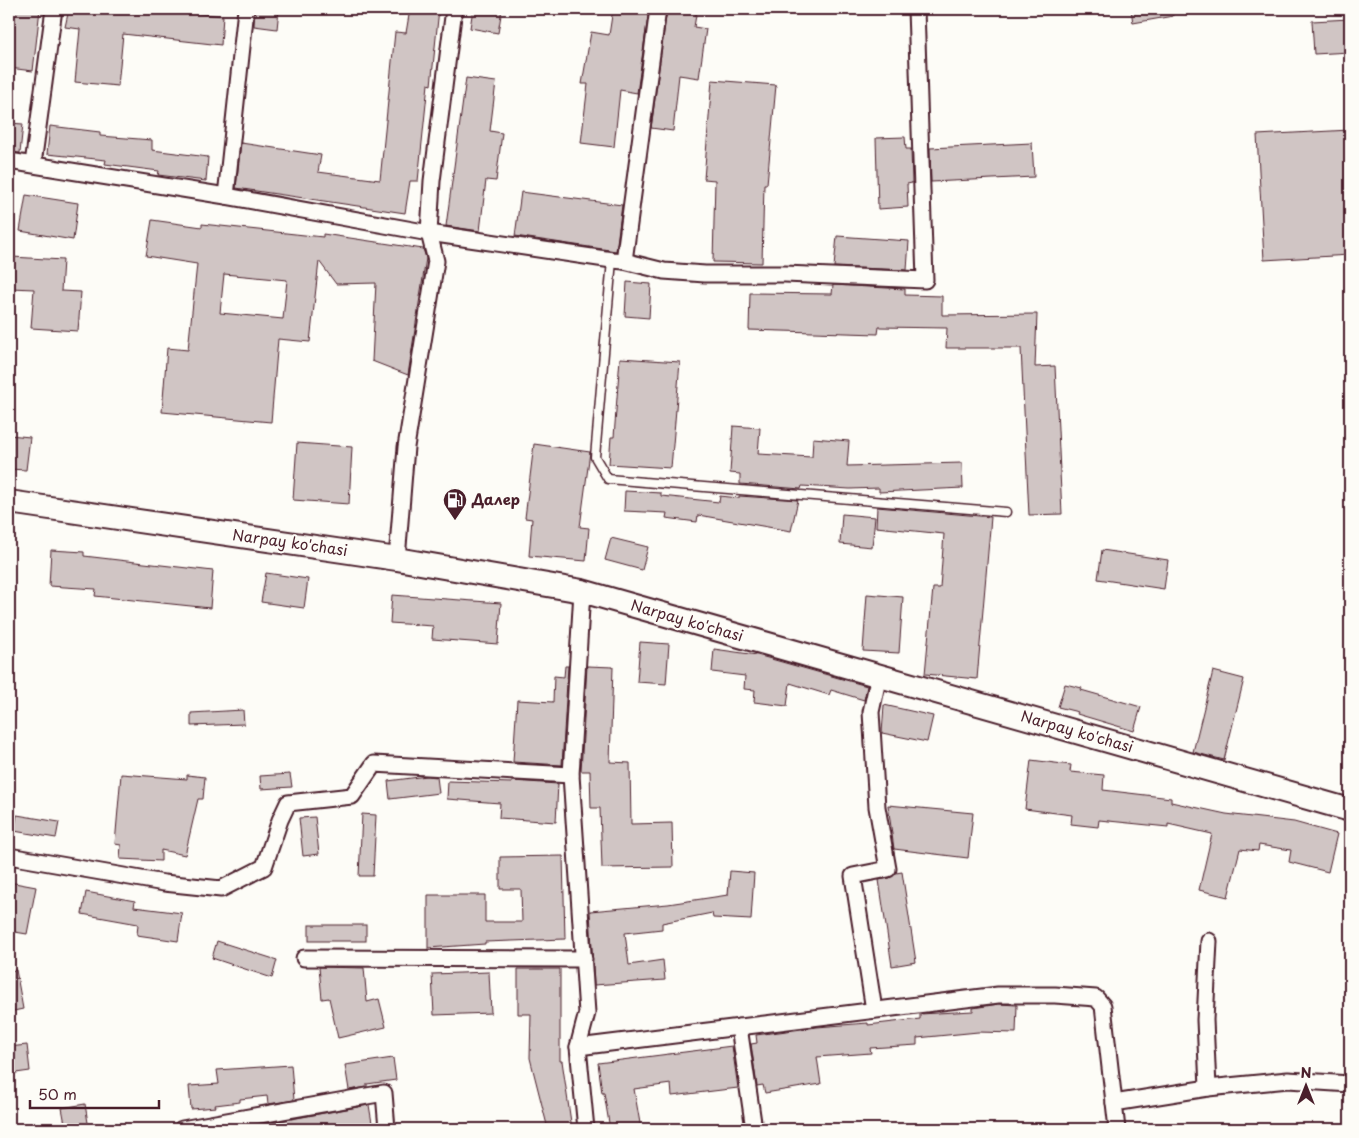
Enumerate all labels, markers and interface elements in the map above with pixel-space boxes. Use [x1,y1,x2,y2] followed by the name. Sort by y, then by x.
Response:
[442,487,468,521] fuel station icon: Далер
[471,487,520,510] place label: Далер
[231,522,349,561] street label: Narpay ko'chasi
[628,593,746,647] street label: Narpay ko'chasi
[1018,704,1136,758] street label: Narpay ko'chasi
[1282,1060,1332,1110] north arrow
[1300,1062,1312,1083] text: N
[30,1078,159,1110] scale bar
[38,1082,77,1105] text: 50 m

